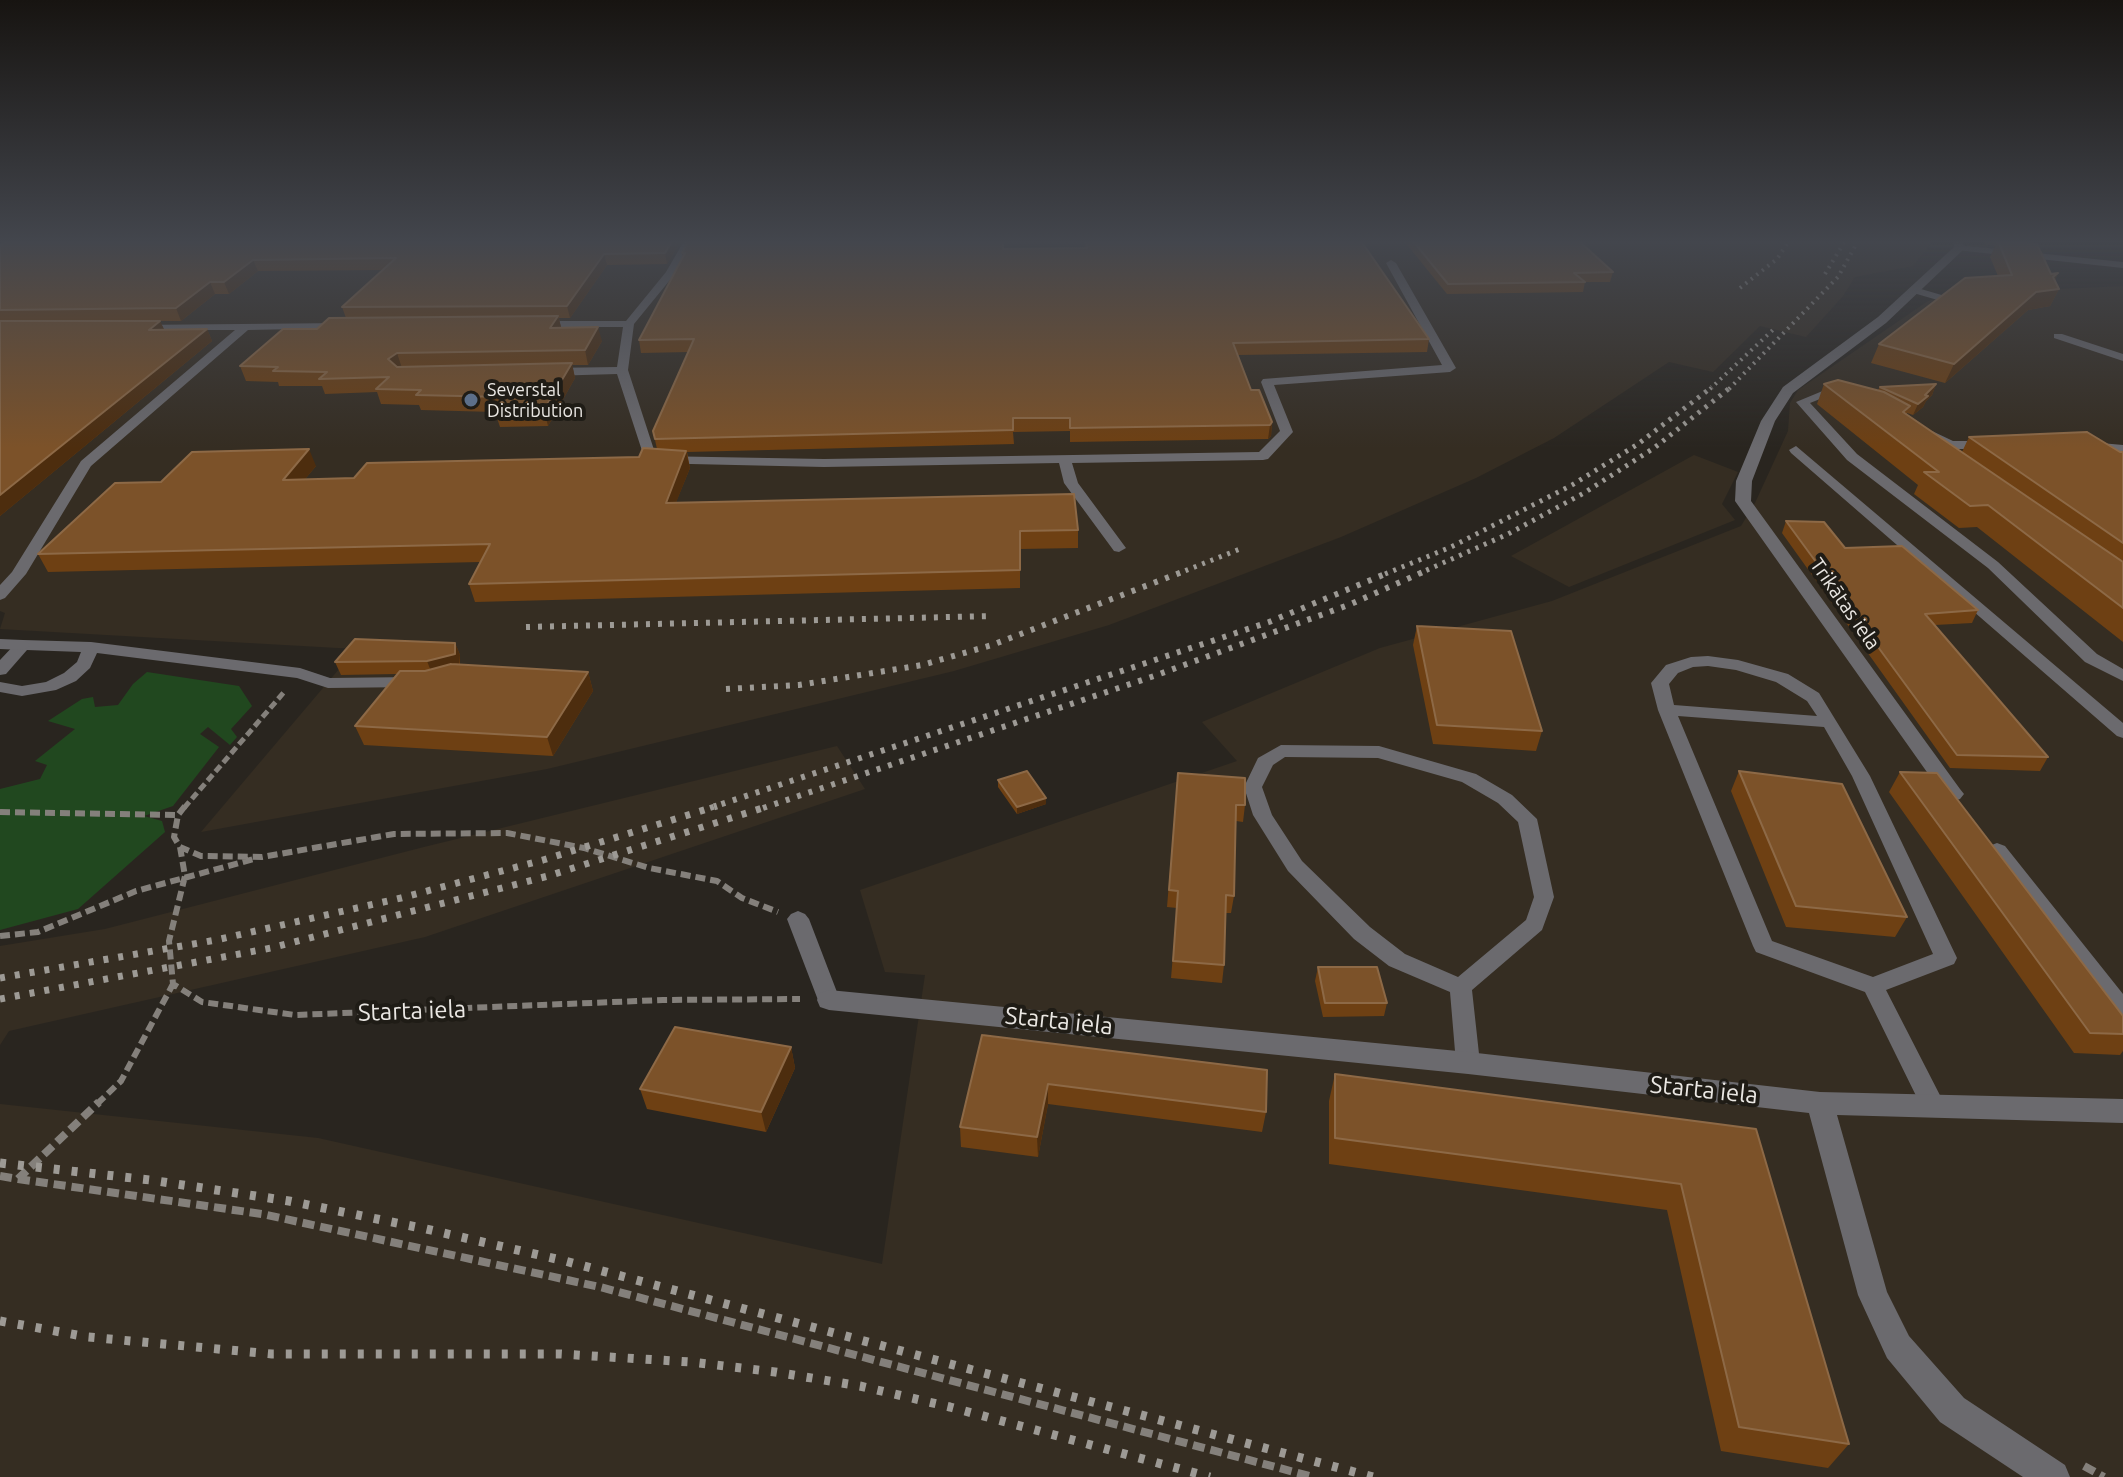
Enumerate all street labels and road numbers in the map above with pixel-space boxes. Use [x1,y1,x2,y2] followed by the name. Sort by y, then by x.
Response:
[1805,554,1885,654] street label: Trikātas iela
[357,995,467,1027] street label: Starta iela
[1004,1001,1114,1041] street label: Starta iela
[1649,1070,1759,1110] street label: Starta iela

